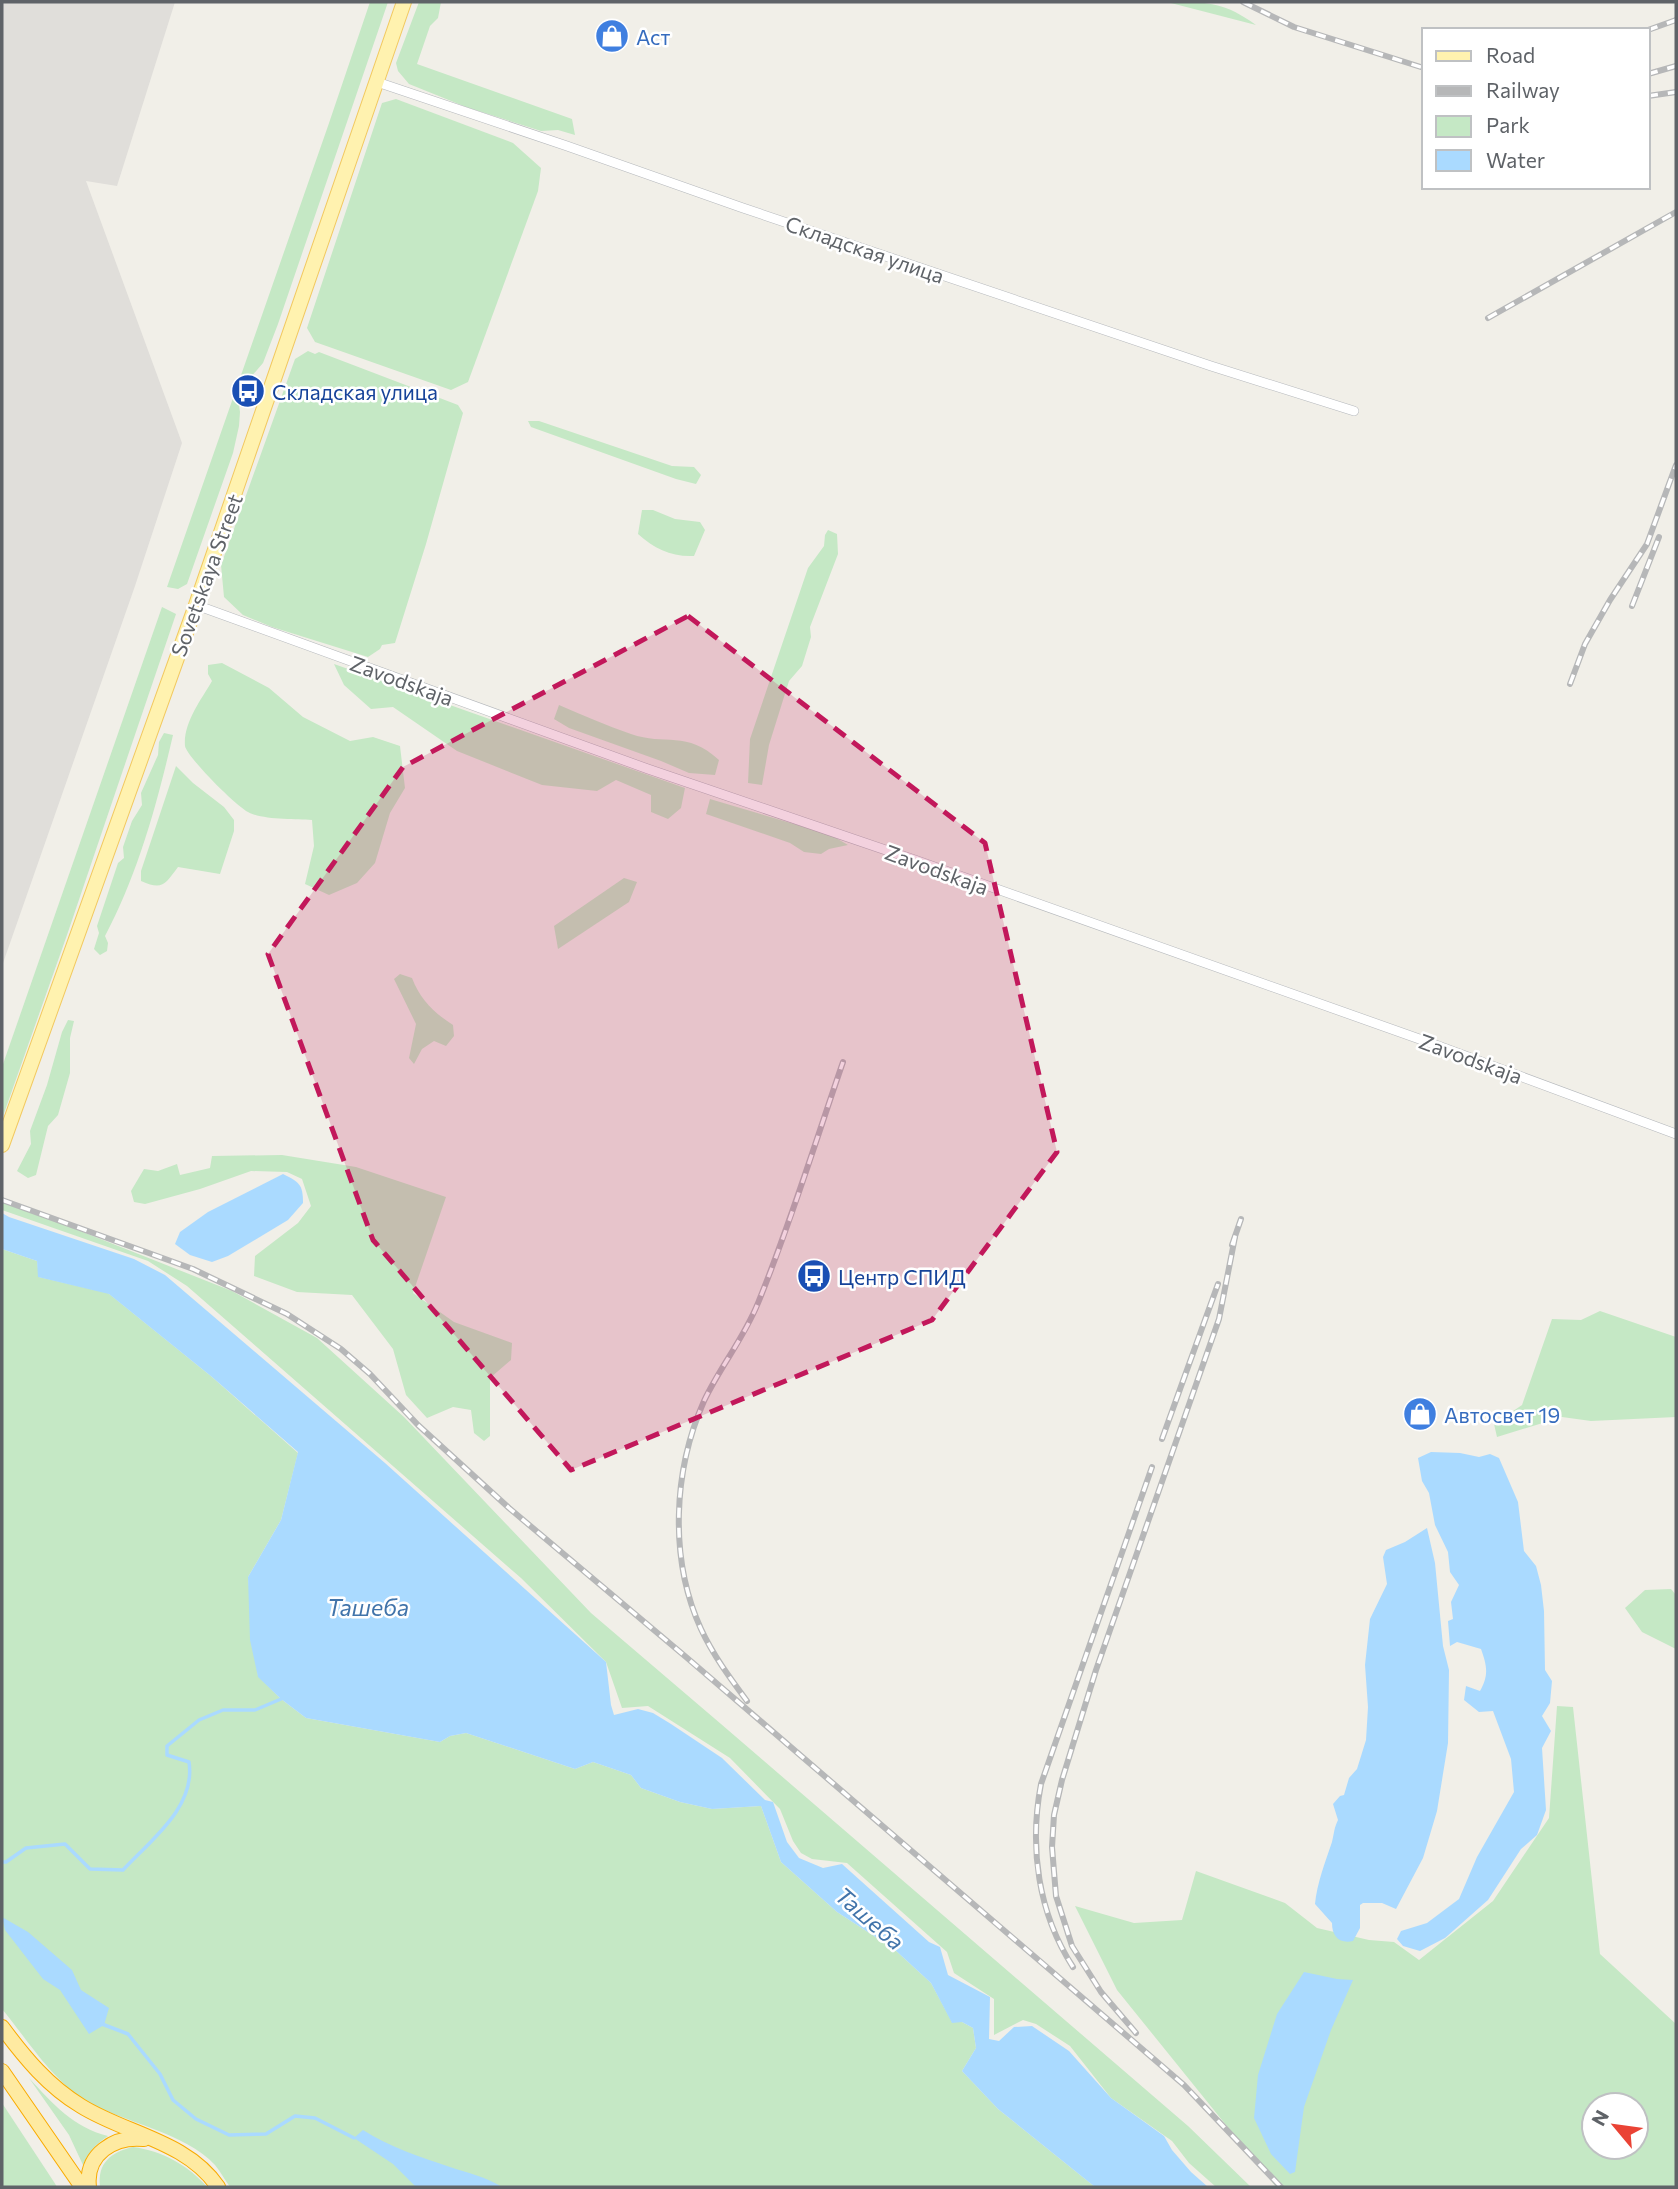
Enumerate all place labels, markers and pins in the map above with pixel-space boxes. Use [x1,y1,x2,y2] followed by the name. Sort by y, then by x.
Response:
[593,17,631,55] shop icon: Аст
[636,24,670,49] place label: Аст
[229,372,267,410] bus stop icon: Складская улица
[272,379,438,404] place label: Складская улица
[795,1257,833,1295] bus stop icon: Центр СПИД
[838,1264,966,1289] place label: Центр СПИД
[1401,1395,1439,1433] shop icon: Автосвет 19
[1444,1402,1560,1427] place label: Автосвет 19

